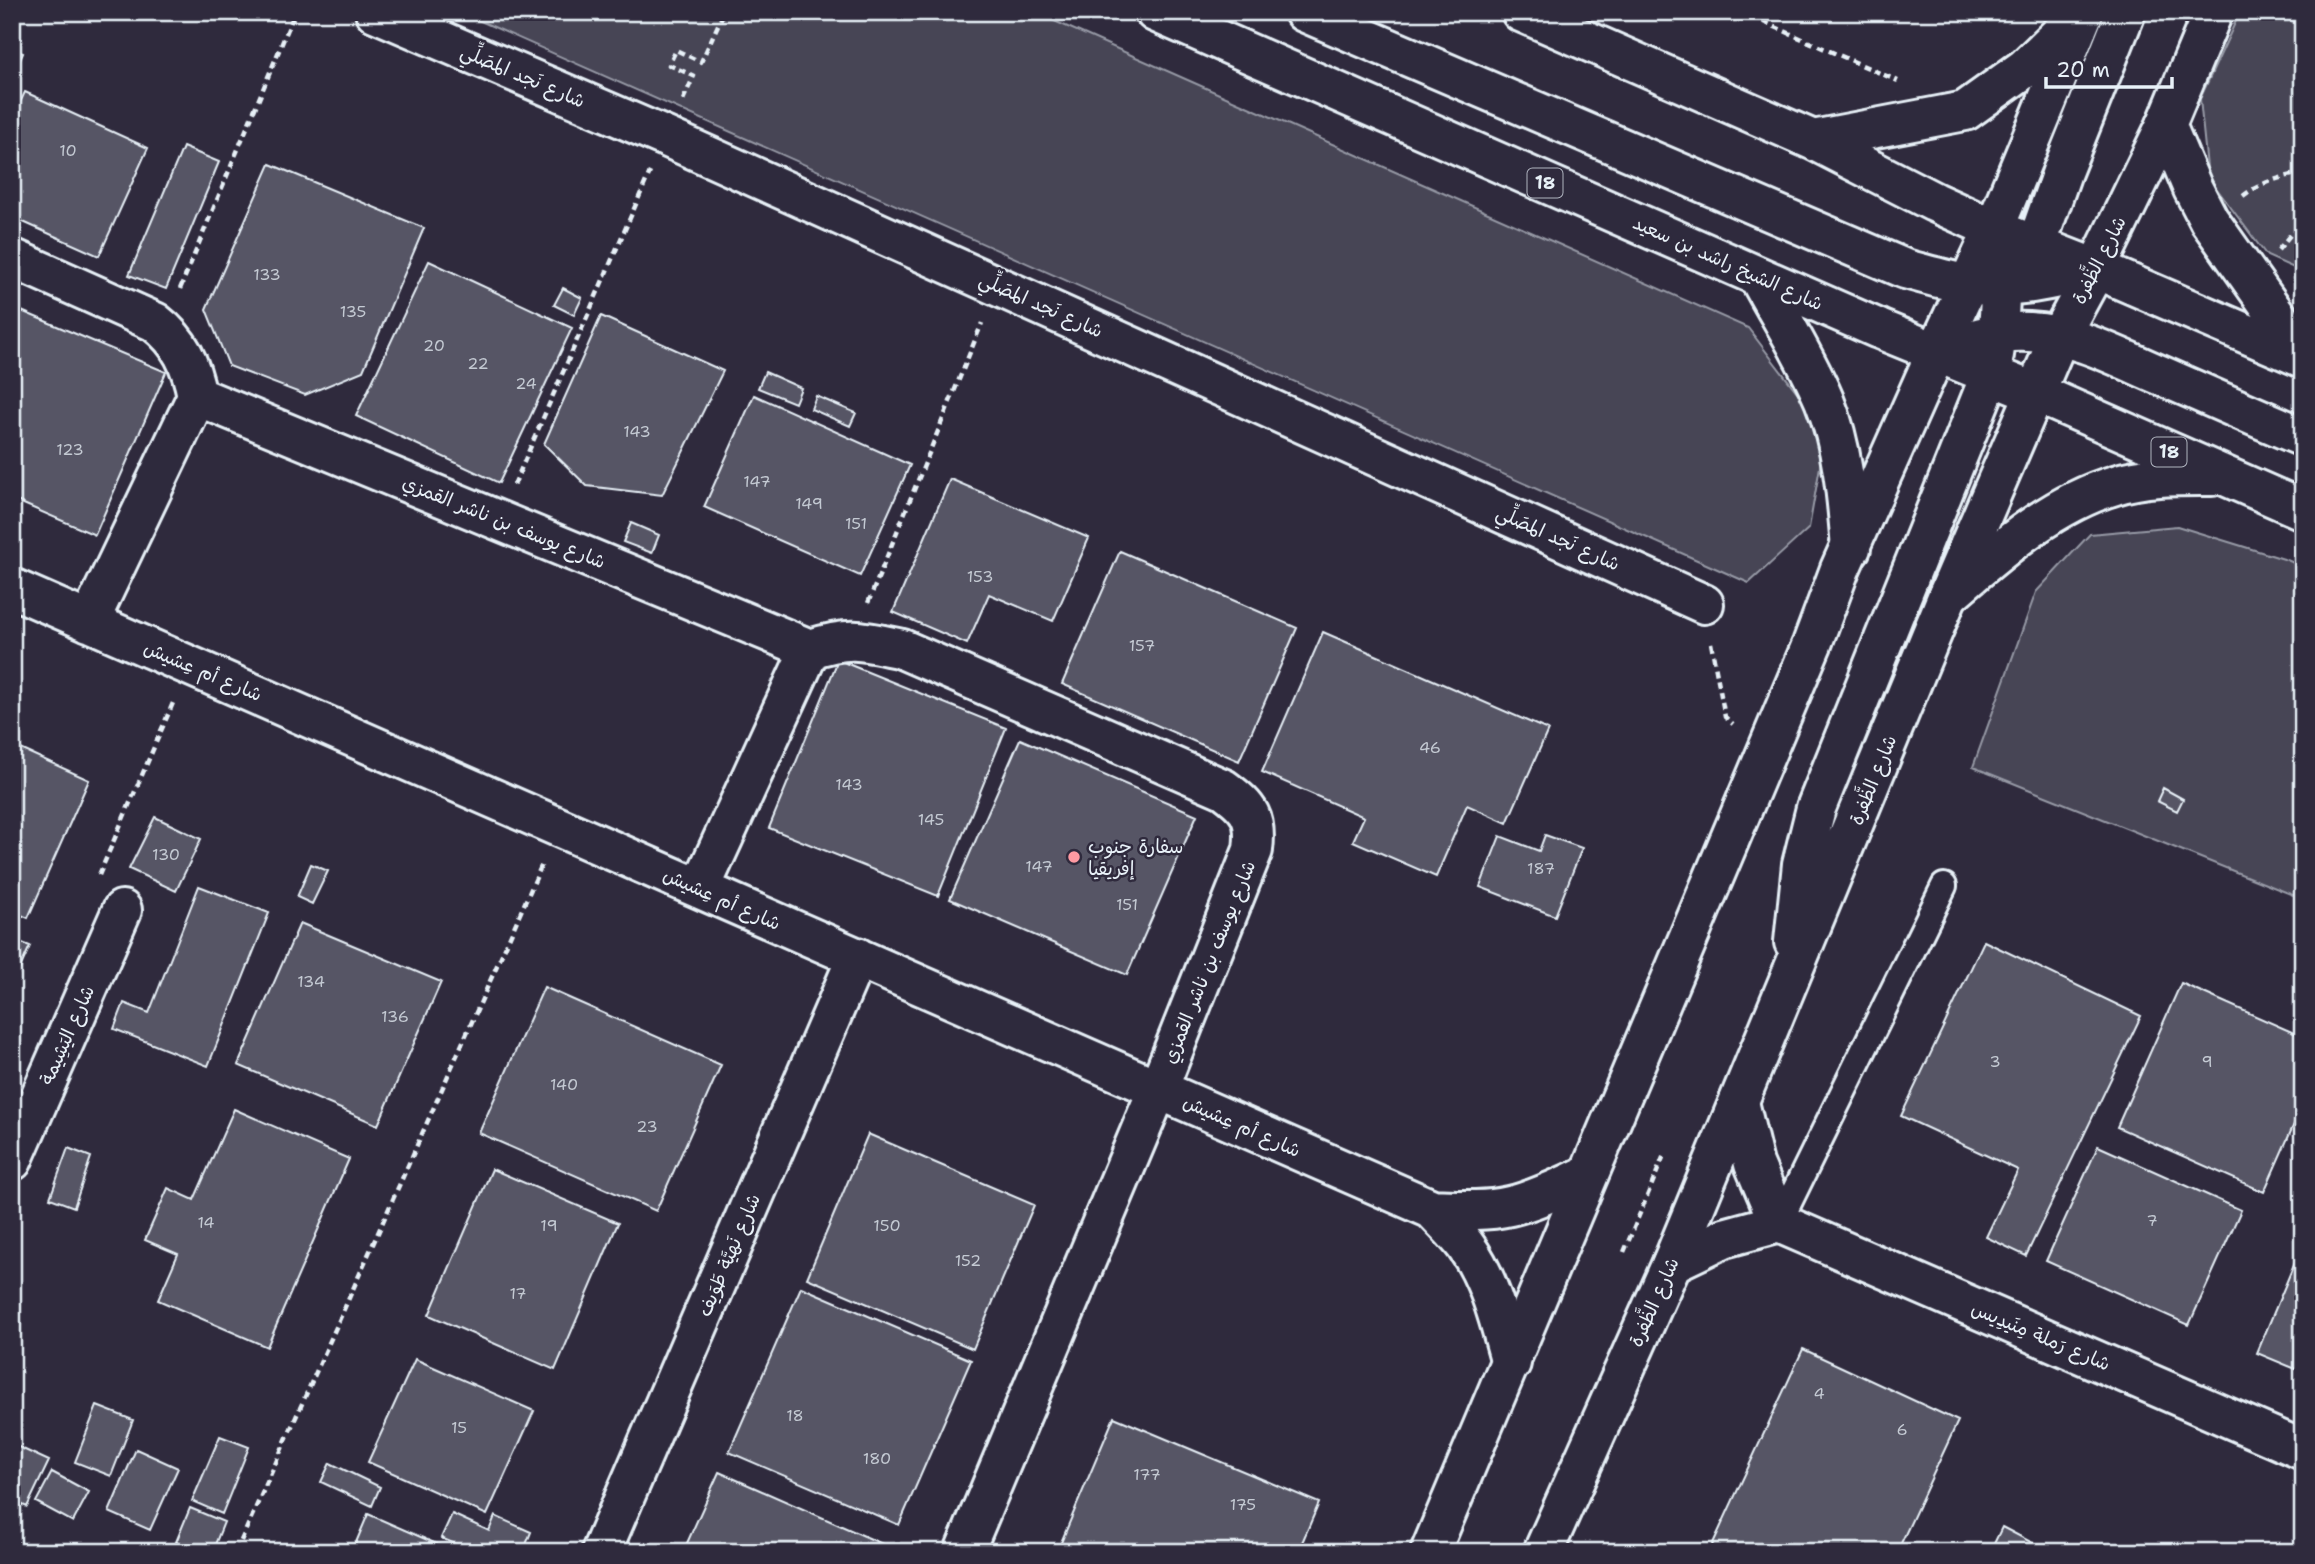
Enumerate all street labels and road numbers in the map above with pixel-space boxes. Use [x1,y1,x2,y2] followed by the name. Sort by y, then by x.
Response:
[455,35,590,117] street label: شارع نَجد المصَلِّي
[1528,168,1562,198] road number: 18
[1629,210,1827,317] street label: شارع الشيخ راشد بن سعيد
[2063,210,2133,309] street label: شارع الظَّفرة
[974,263,1108,347] street label: شارع نَجد المصَلِّي
[2152,438,2186,466] road number: 18
[398,470,609,576] street label: شارع يوسف بن ناشر القمزي
[1491,496,1625,580] street label: شارع نَجد المصَلِّي
[139,635,266,709] street label: شارع أم عِشيش
[1840,730,1903,829] street label: شارع الظَّفرة
[1157,857,1263,1068] street label: شارع يوسف بن ناشر القمزي
[659,862,785,938] street label: شارع أم عِشيش
[34,981,101,1089] street label: شارع اليَشِيمة
[1179,1089,1305,1165] street label: شارع أم عِشيش
[692,1190,767,1321] street label: شارع نَهيَّة طَوَيف
[1620,1252,1686,1351] street label: شارع الظَّفرة
[1967,1295,2114,1377] street label: شارع رَملة مِنَيدِيس

